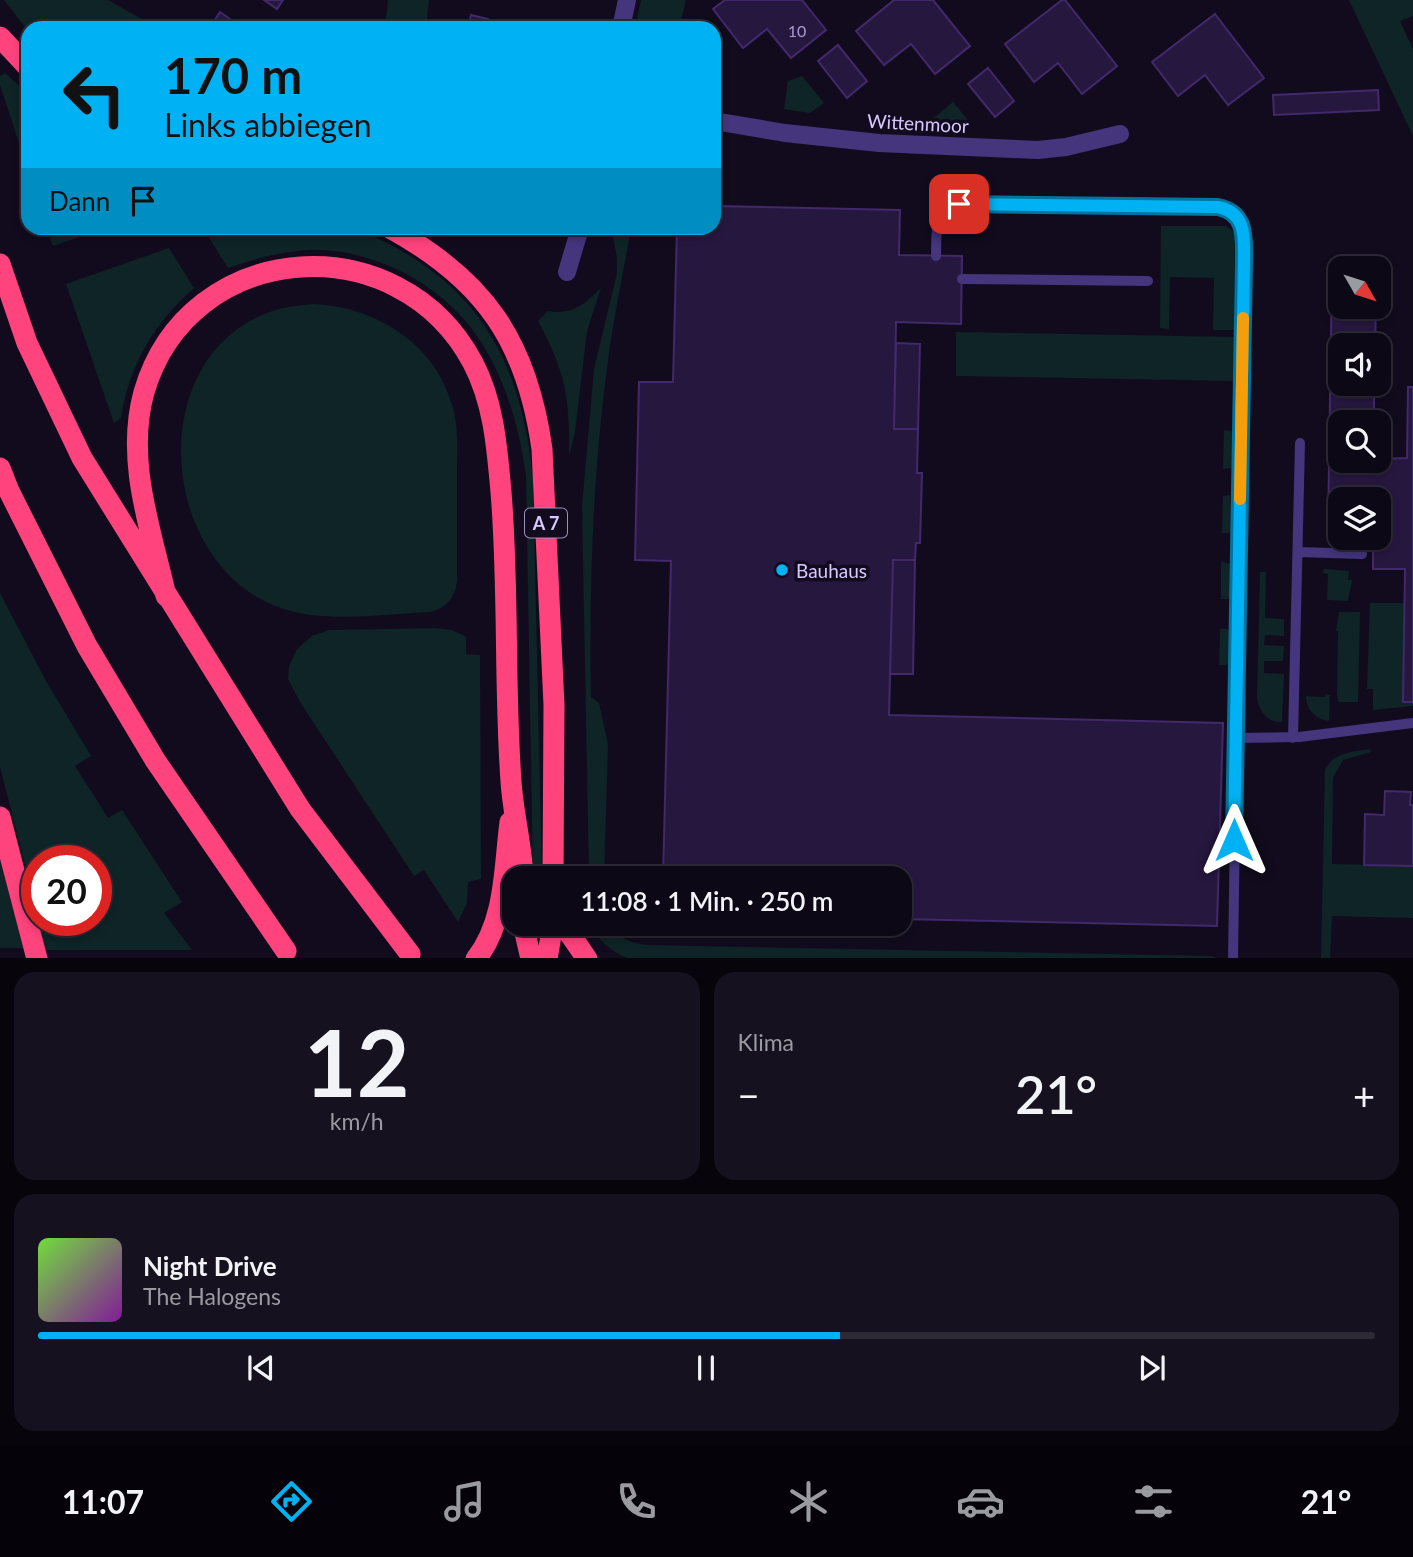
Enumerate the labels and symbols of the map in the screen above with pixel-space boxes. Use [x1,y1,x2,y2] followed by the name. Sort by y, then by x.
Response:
[788,21,806,40] house number: 10
[867,109,970,137] street label: Wittenmoor
[929,174,989,234] pin
[1328,256,1391,318] north arrow
[525,508,567,538] road number: A 7
[796,559,867,582] place label: Bauhaus
[774,562,790,578] marker: Bauhaus
[1197,803,1271,877] position arrow
[21,845,112,936] speed limit sign: 20

